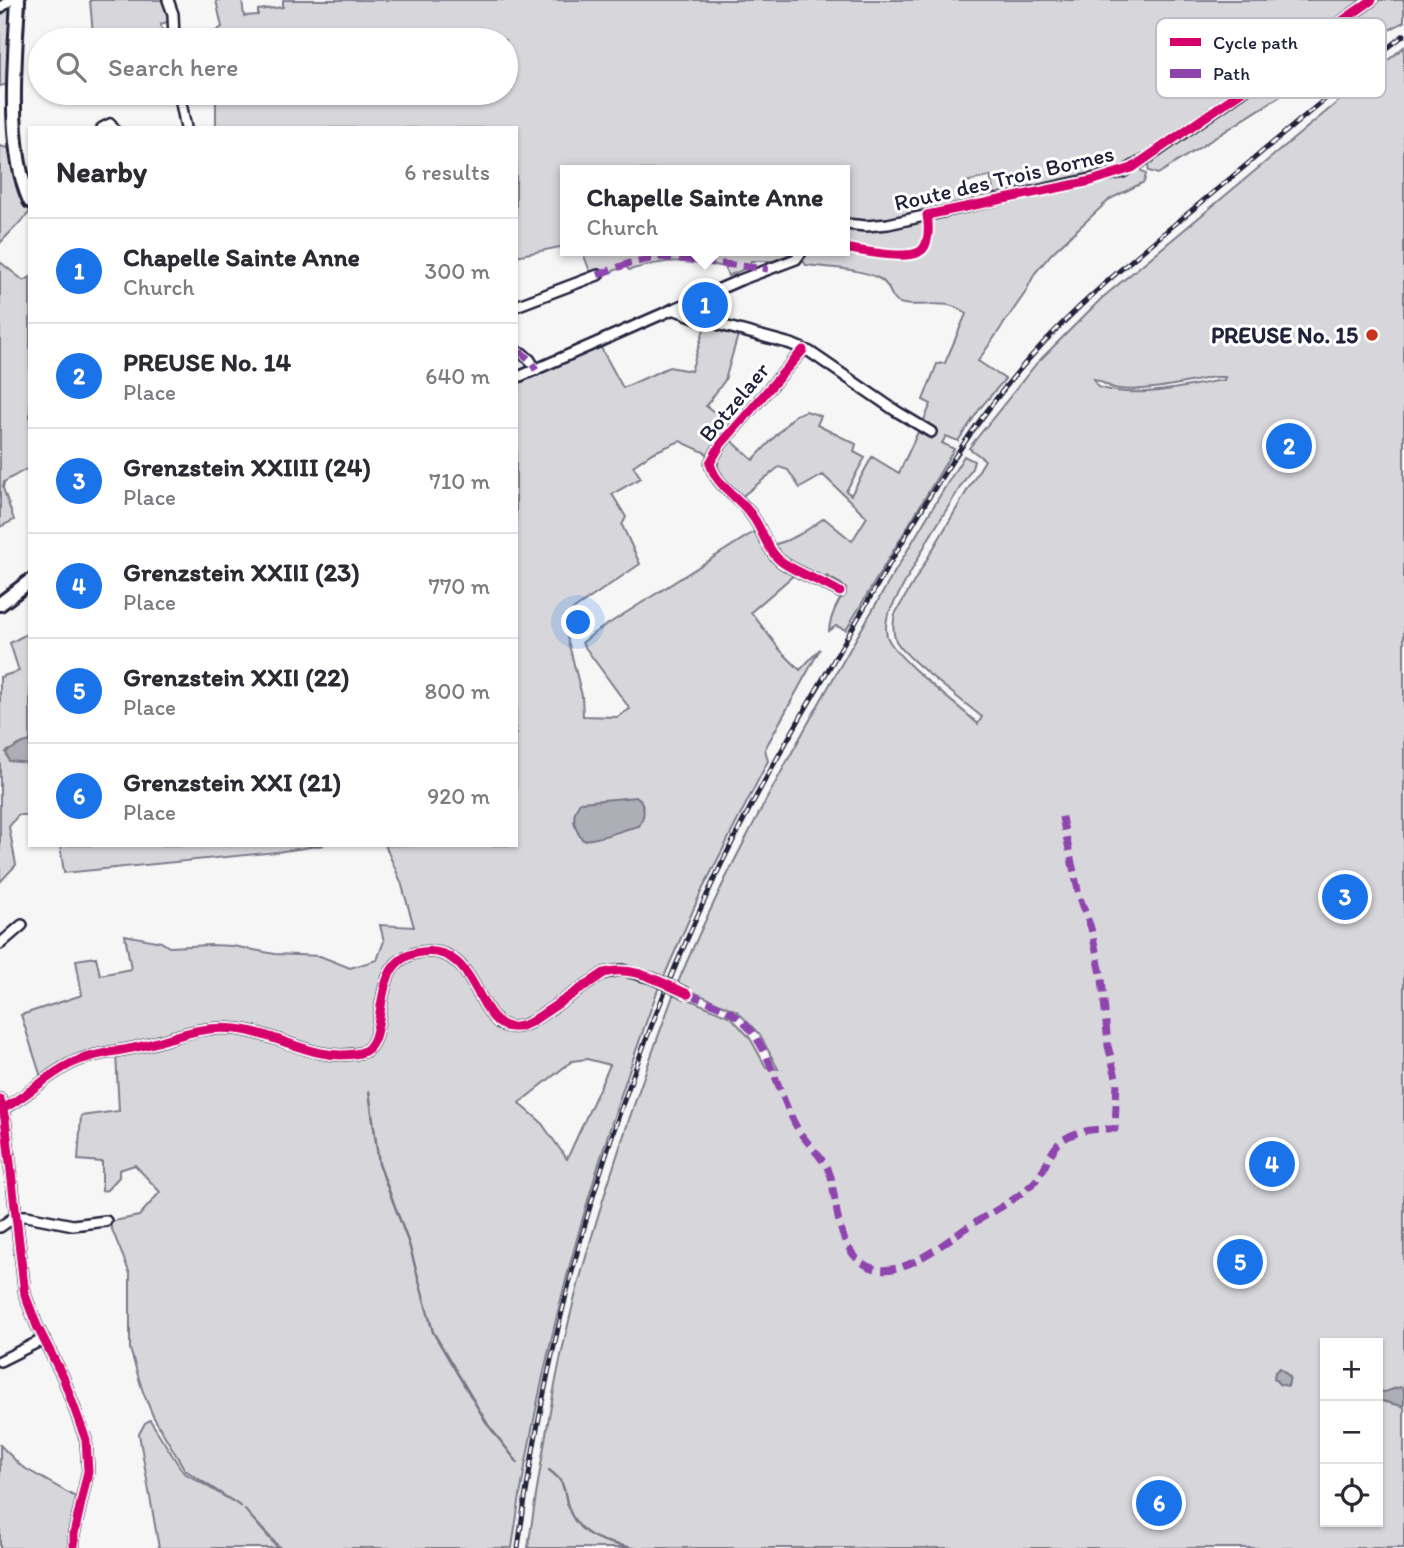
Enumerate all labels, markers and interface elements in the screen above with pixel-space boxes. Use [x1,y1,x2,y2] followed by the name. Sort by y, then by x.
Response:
[1156,18,1386,98] legend
[28,28,518,105] search box
[1213,31,1298,54] text: Cycle path
[52,48,90,86] icon: search
[108,51,238,83] text: Search here
[1213,62,1250,85] text: Path
[891,139,1117,217] street label: Route des Trois Bornes
[56,153,147,190] text: Nearby
[404,158,490,186] text: 6 results
[560,165,850,256] popup
[587,181,823,213] text: Chapelle Sainte Anne
[587,213,658,241] text: Church
[123,241,360,273] text: Chapelle Sainte Anne
[74,257,84,285] text: 1
[425,257,490,285] text: 300 m
[123,273,195,301] text: Church
[682,279,728,331] pin: 1
[1211,321,1358,349] place label: PREUSE No. 15
[1364,327,1380,343] marker: PREUSE No. 15
[123,346,291,378] text: PREUSE No. 14
[693,357,775,447] street label: Botzelaer
[73,362,85,390] text: 2
[425,362,490,390] text: 640 m
[123,378,176,406] text: Place
[1266,420,1312,472] pin: 2
[123,451,371,483] text: Grenzstein XXIIII (24)
[73,467,85,495] text: 3
[429,467,490,495] text: 710 m
[123,483,176,511] text: Place
[123,556,360,588] text: Grenzstein XXIII (23)
[72,572,86,600] text: 4
[428,572,490,600] text: 770 m
[123,588,176,616] text: Place
[561,605,595,639] your location
[123,661,350,693] text: Grenzstein XXII (22)
[73,677,85,705] text: 5
[425,677,490,705] text: 800 m
[123,693,176,721] text: Place
[123,766,341,798] text: Grenzstein XXI (21)
[73,782,85,810] text: 6
[427,782,490,810] text: 920 m
[123,798,176,826] text: Place
[1322,871,1368,923] pin: 3
[1249,1138,1295,1190] pin: 4
[1217,1236,1263,1288] pin: 5
[1320,1338,1383,1527] map controls
[1320,1338,1383,1401] button: +
[1320,1401,1383,1464] button: −
[1320,1464,1383,1527] button: locate
[1136,1477,1182,1529] pin: 6

